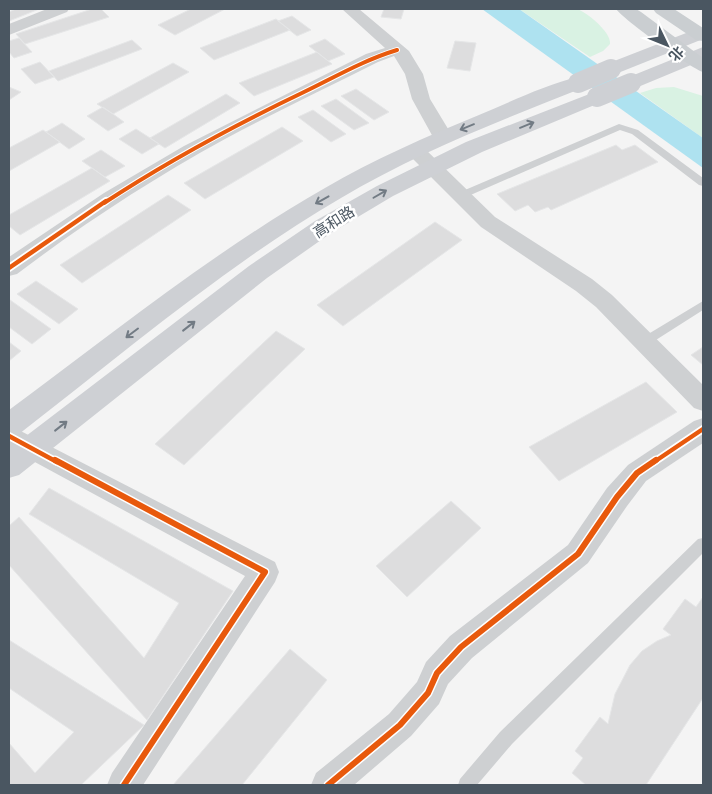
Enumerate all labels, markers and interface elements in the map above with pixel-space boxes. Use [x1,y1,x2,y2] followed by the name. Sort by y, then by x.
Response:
[642,20,692,70] north arrow
[666,43,688,65] text: 北
[519,120,534,129] one-way arrow
[460,123,475,132] one-way arrow
[373,189,388,199] one-way arrow
[315,195,330,205] one-way arrow
[310,202,357,241] street label: 高和路
[182,320,195,331] one-way arrow
[126,328,139,339] one-way arrow
[54,420,67,431] one-way arrow

